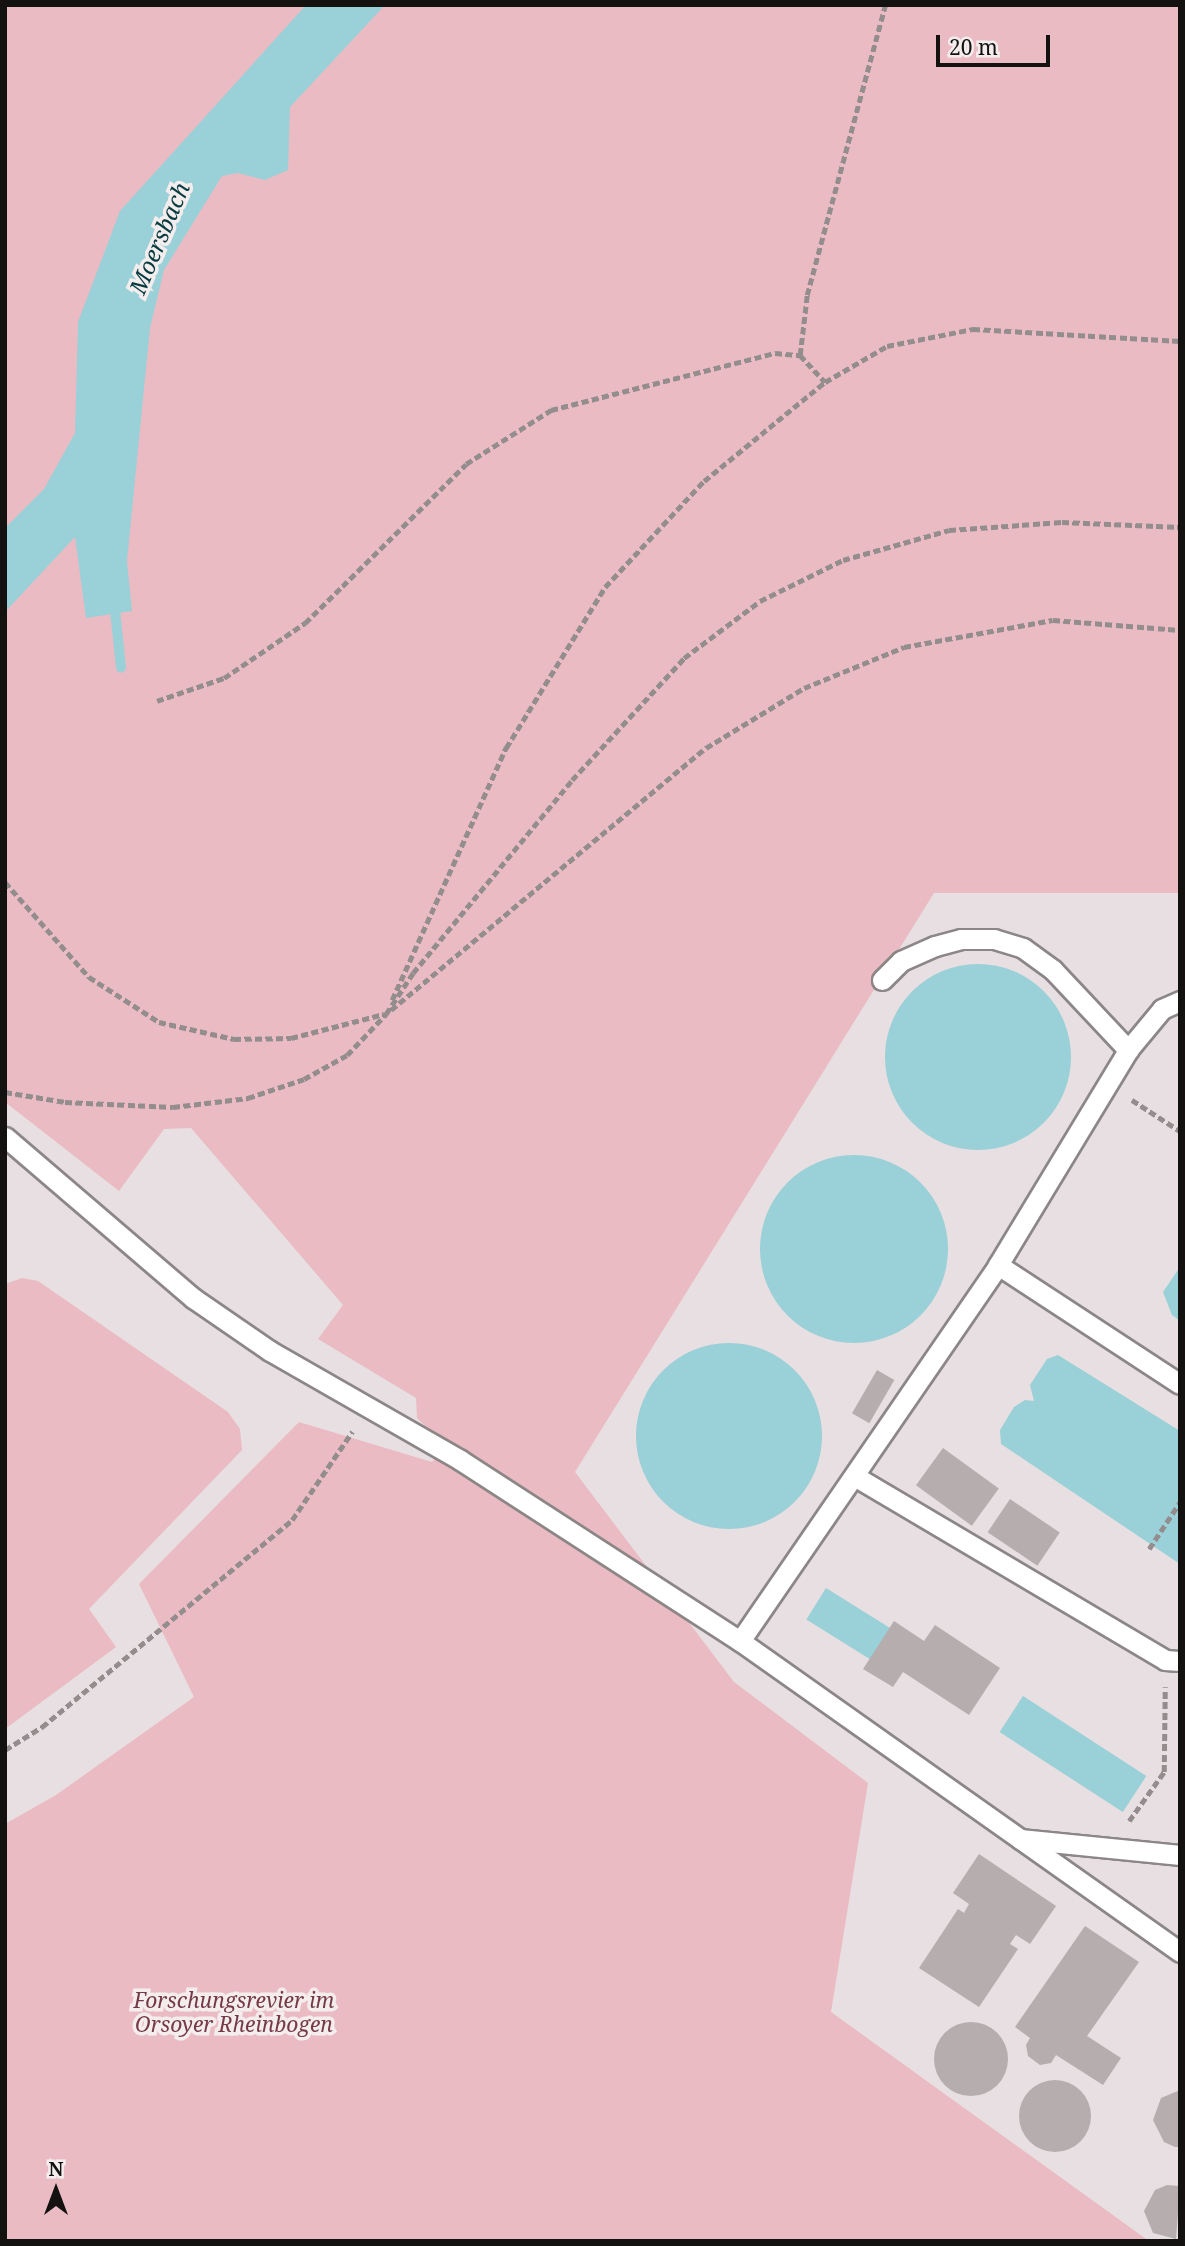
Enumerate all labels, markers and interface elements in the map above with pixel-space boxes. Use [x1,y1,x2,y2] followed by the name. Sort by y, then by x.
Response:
[940,21,1054,65] scale bar
[949,33,998,61] text: 20 m
[123,178,195,298] water label: Moersbach
[134,1987,334,2037] park label: Forschungsrevier im Orsoyer Rheinbogen
[21,2155,91,2225] north arrow
[49,2156,63,2182] text: N

